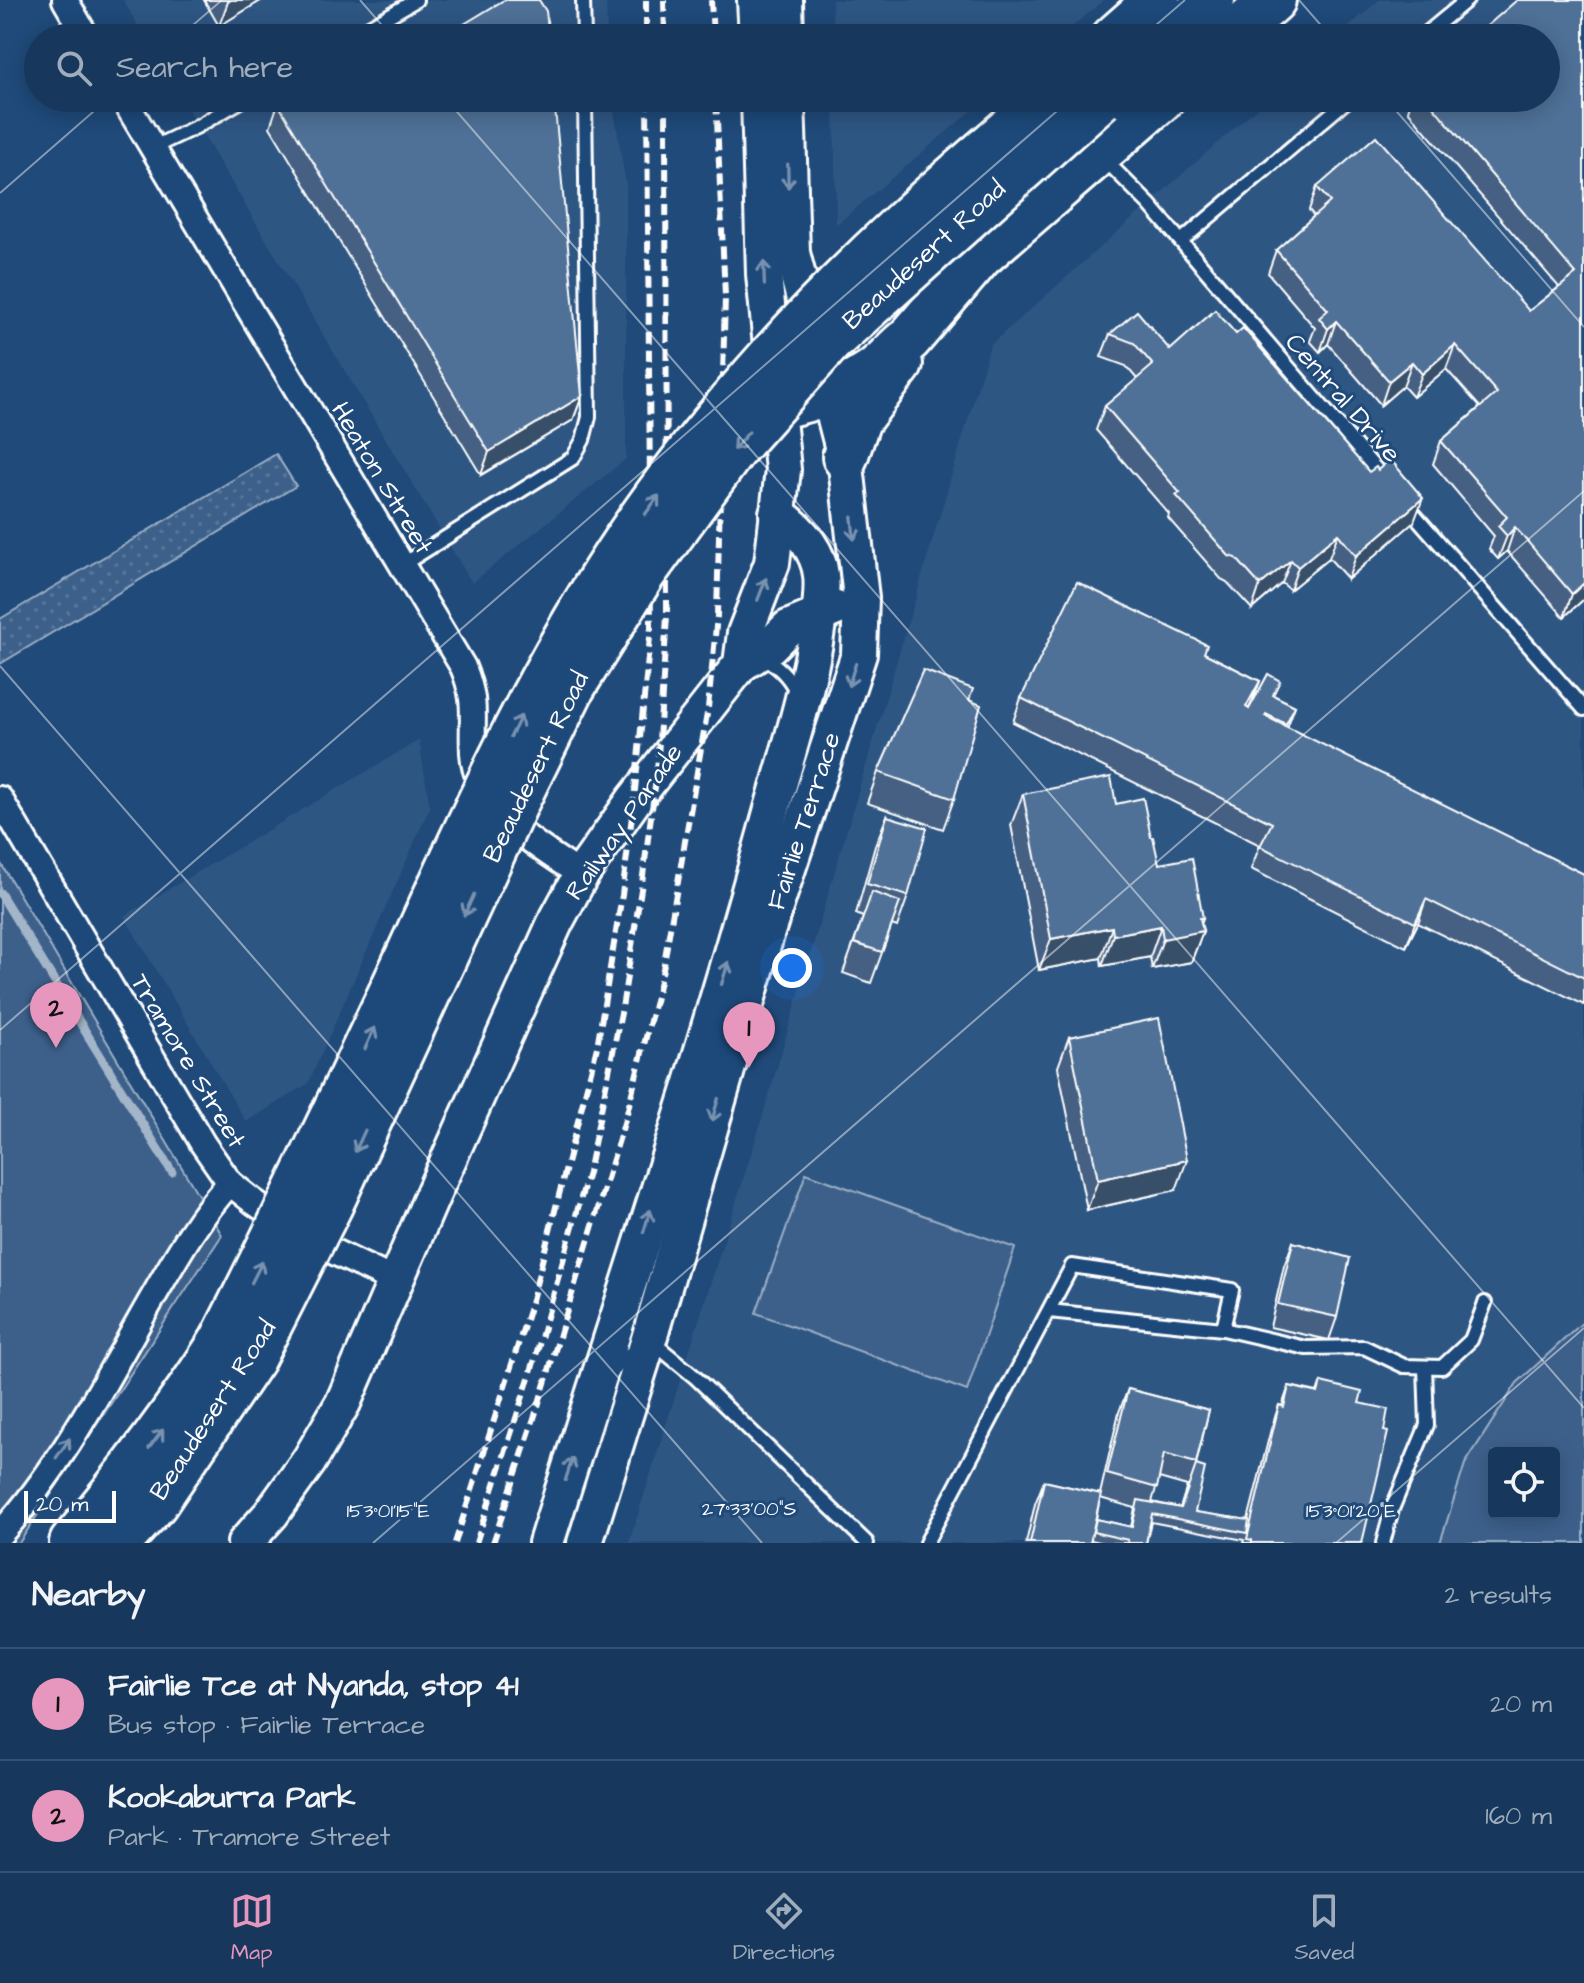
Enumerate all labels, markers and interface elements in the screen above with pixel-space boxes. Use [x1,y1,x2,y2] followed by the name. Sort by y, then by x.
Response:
[24,24,1560,112] search box
[52,46,96,90] icon: search
[116,47,293,89] text: Search here
[781,162,796,189] one-way arrow
[834,172,1014,338] street label: Beaudesert Road
[757,260,772,287] one-way arrow
[1277,326,1409,470] street label: Central Drive
[322,395,442,561] street label: Heaton Street
[732,431,750,451] one-way arrow
[644,495,660,517] one-way arrow
[846,514,861,541] one-way arrow
[756,577,770,602] one-way arrow
[843,663,858,688] one-way arrow
[474,665,598,869] street label: Beaudesert Road
[509,715,525,739] one-way arrow
[758,728,850,914] street label: Fairlie Terrace
[557,737,693,909] street label: Railway Parade
[460,892,475,917] one-way arrow
[772,948,812,988] your location
[718,960,733,986] one-way arrow
[122,967,255,1155] street label: Tramore Street
[30,982,82,1048] pin: 2
[723,1002,775,1068] pin: 1
[363,1026,378,1050] one-way arrow
[707,1097,722,1123] one-way arrow
[352,1129,367,1153] one-way arrow
[640,1208,655,1234] one-way arrow
[250,1260,265,1284] one-way arrow
[141,1313,285,1507] street label: Beaudesert Road
[147,1429,164,1450] one-way arrow
[55,1438,71,1460] one-way arrow
[1488,1447,1560,1519] map controls
[1488,1447,1560,1519] button: locate
[563,1456,578,1481] one-way arrow
[24,1487,116,1523] scale bar
[36,1489,88,1520] text: 20 m
[702,1495,796,1523] text: 27°33'00"S
[347,1497,430,1525] text: 153°01'15"E
[1306,1497,1396,1525] text: 153°01'20"E
[32,1571,146,1619] text: Nearby
[1444,1577,1552,1613] text: 2 results
[108,1665,519,1707] text: Fairlie Tce at Nyanda, stop 41
[56,1686,60,1722] text: 1
[1490,1686,1552,1722] text: 20 m
[108,1707,425,1743] text: Bus stop · Fairlie Terrace
[108,1777,355,1819] text: Kookaburra Park
[51,1798,65,1834] text: 2
[1485,1798,1552,1834] text: 160 m
[108,1819,390,1855] text: Park · Tramore Street
[230,1889,274,1968] tab: Map
[733,1889,835,1968] tab: Directions
[1294,1889,1354,1968] tab: Saved

